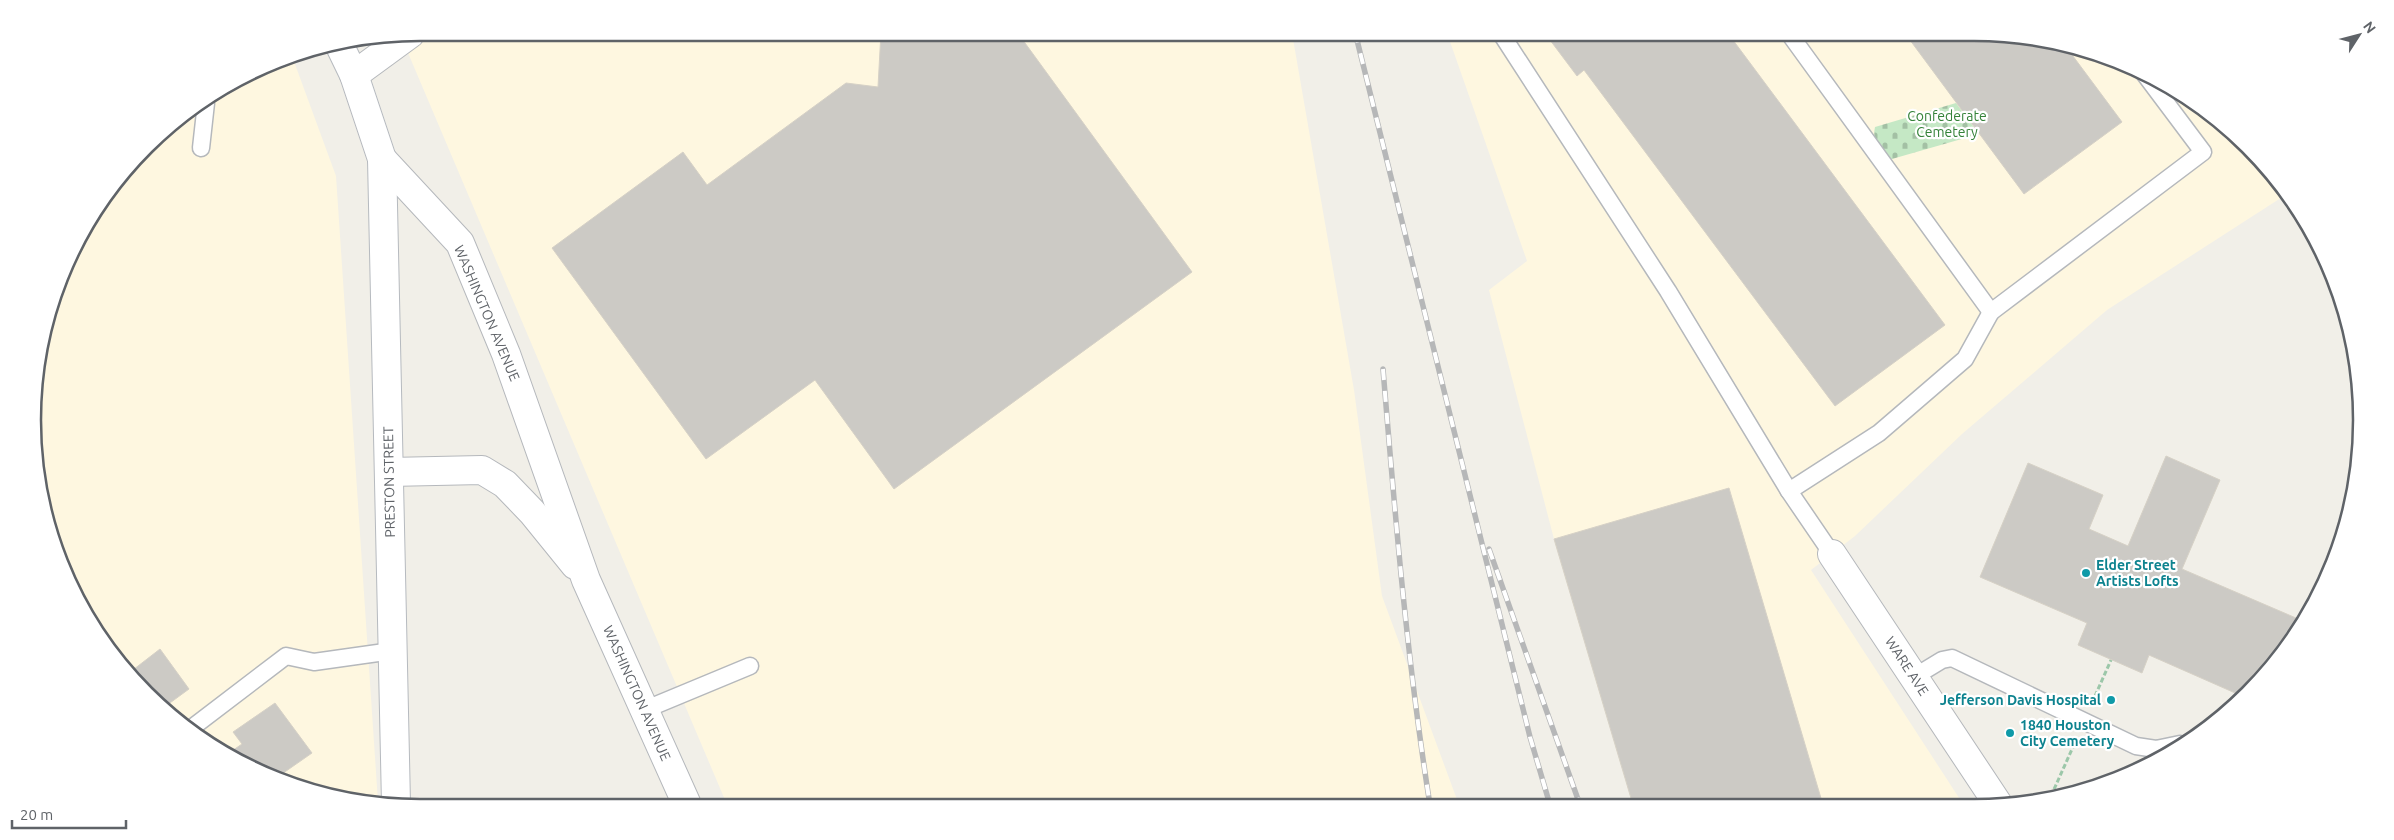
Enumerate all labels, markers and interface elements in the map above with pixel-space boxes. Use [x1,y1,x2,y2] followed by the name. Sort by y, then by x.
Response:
[2334,10,2384,60] north arrow
[2360,18,2379,36] text: N
[1907,108,1987,140] park label: Confederate Cemetery
[451,243,523,384] street label: WASHINGTON AVENUE
[380,426,398,538] street label: PRESTON STREET
[2096,557,2179,589] place label: Elder Street Artists Lofts
[2080,567,2092,579] marker: Elder Street Artists Lofts
[600,623,674,763] street label: WASHINGTON AVENUE
[1882,634,1932,698] street label: WARE AVE
[1940,692,2101,708] place label: Jefferson Davis Hospital
[2105,694,2117,706] marker: Jefferson Davis Hospital
[2020,717,2115,749] place label: 1840 Houston City Cemetery
[2004,727,2016,739] marker: 1840 Houston City Cemetery
[12,798,126,830] scale bar
[20,806,53,823] text: 20 m

